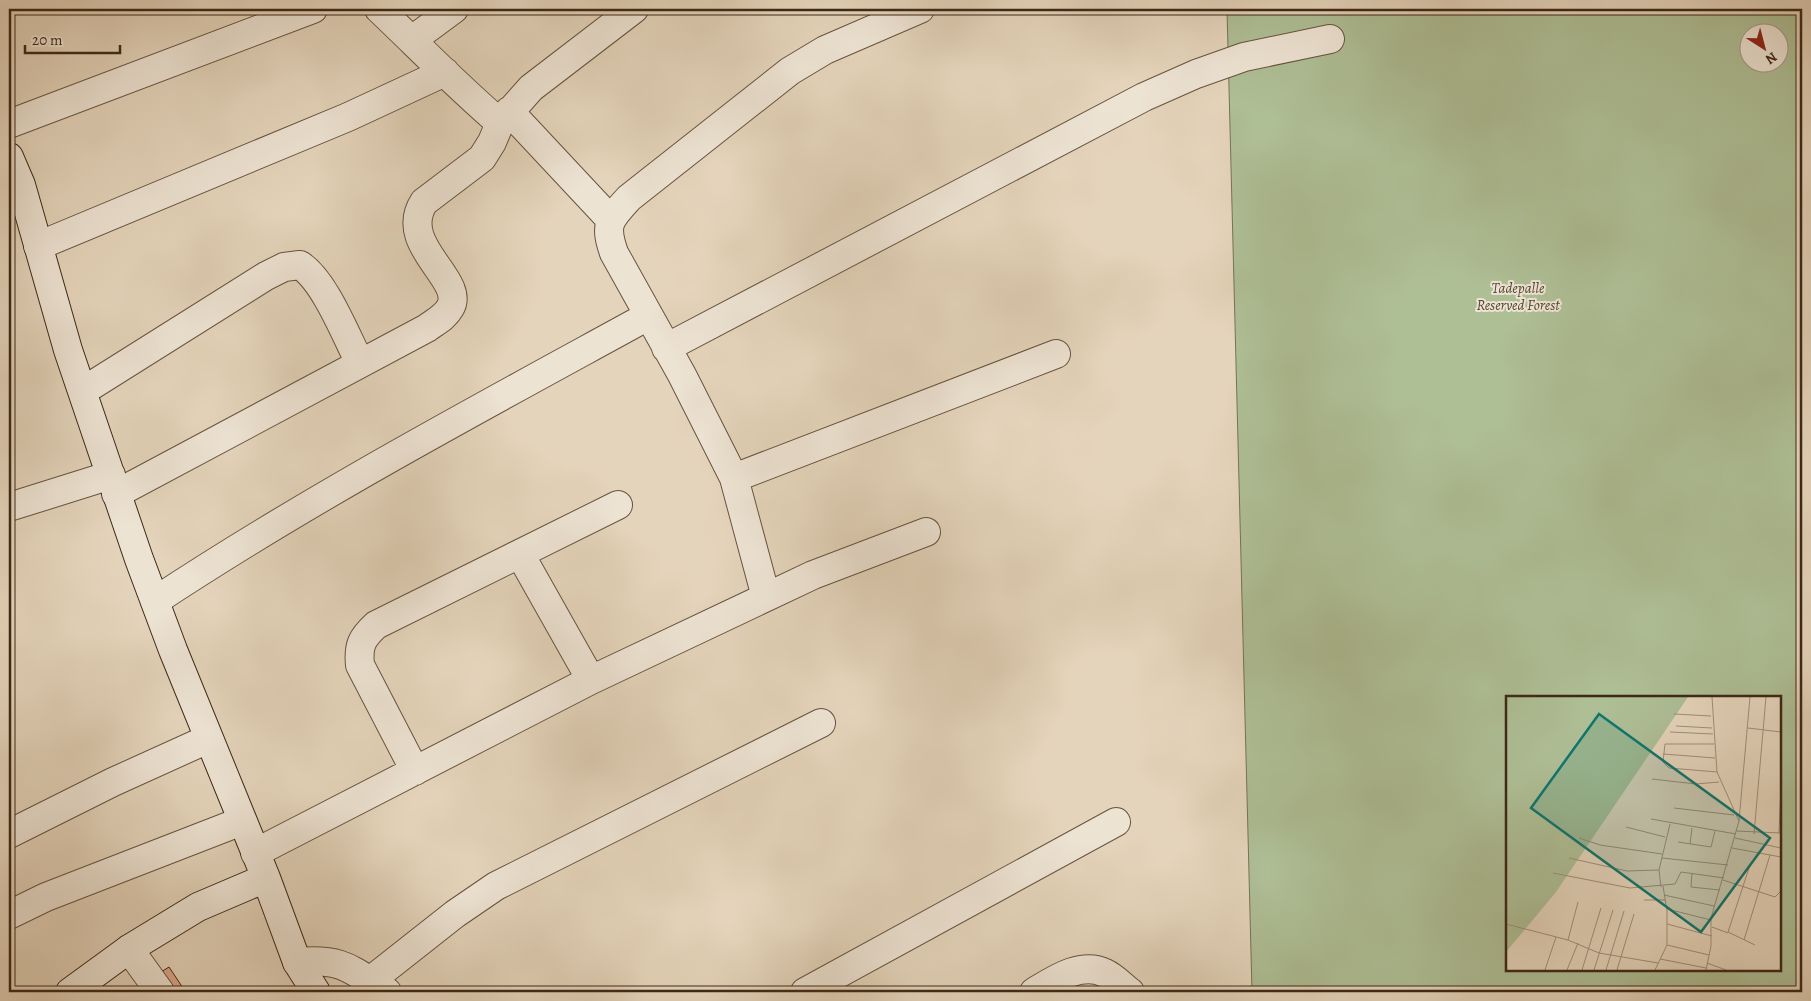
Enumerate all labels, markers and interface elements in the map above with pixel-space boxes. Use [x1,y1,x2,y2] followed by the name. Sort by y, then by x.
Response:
[25,22,120,54] scale bar
[1738,22,1788,72] north arrow
[32,30,63,50] text: 20 m
[1762,47,1781,69] text: N
[1476,278,1560,315] park label: Tadepalle Reserved Forest
[1506,696,1781,971] inset map

